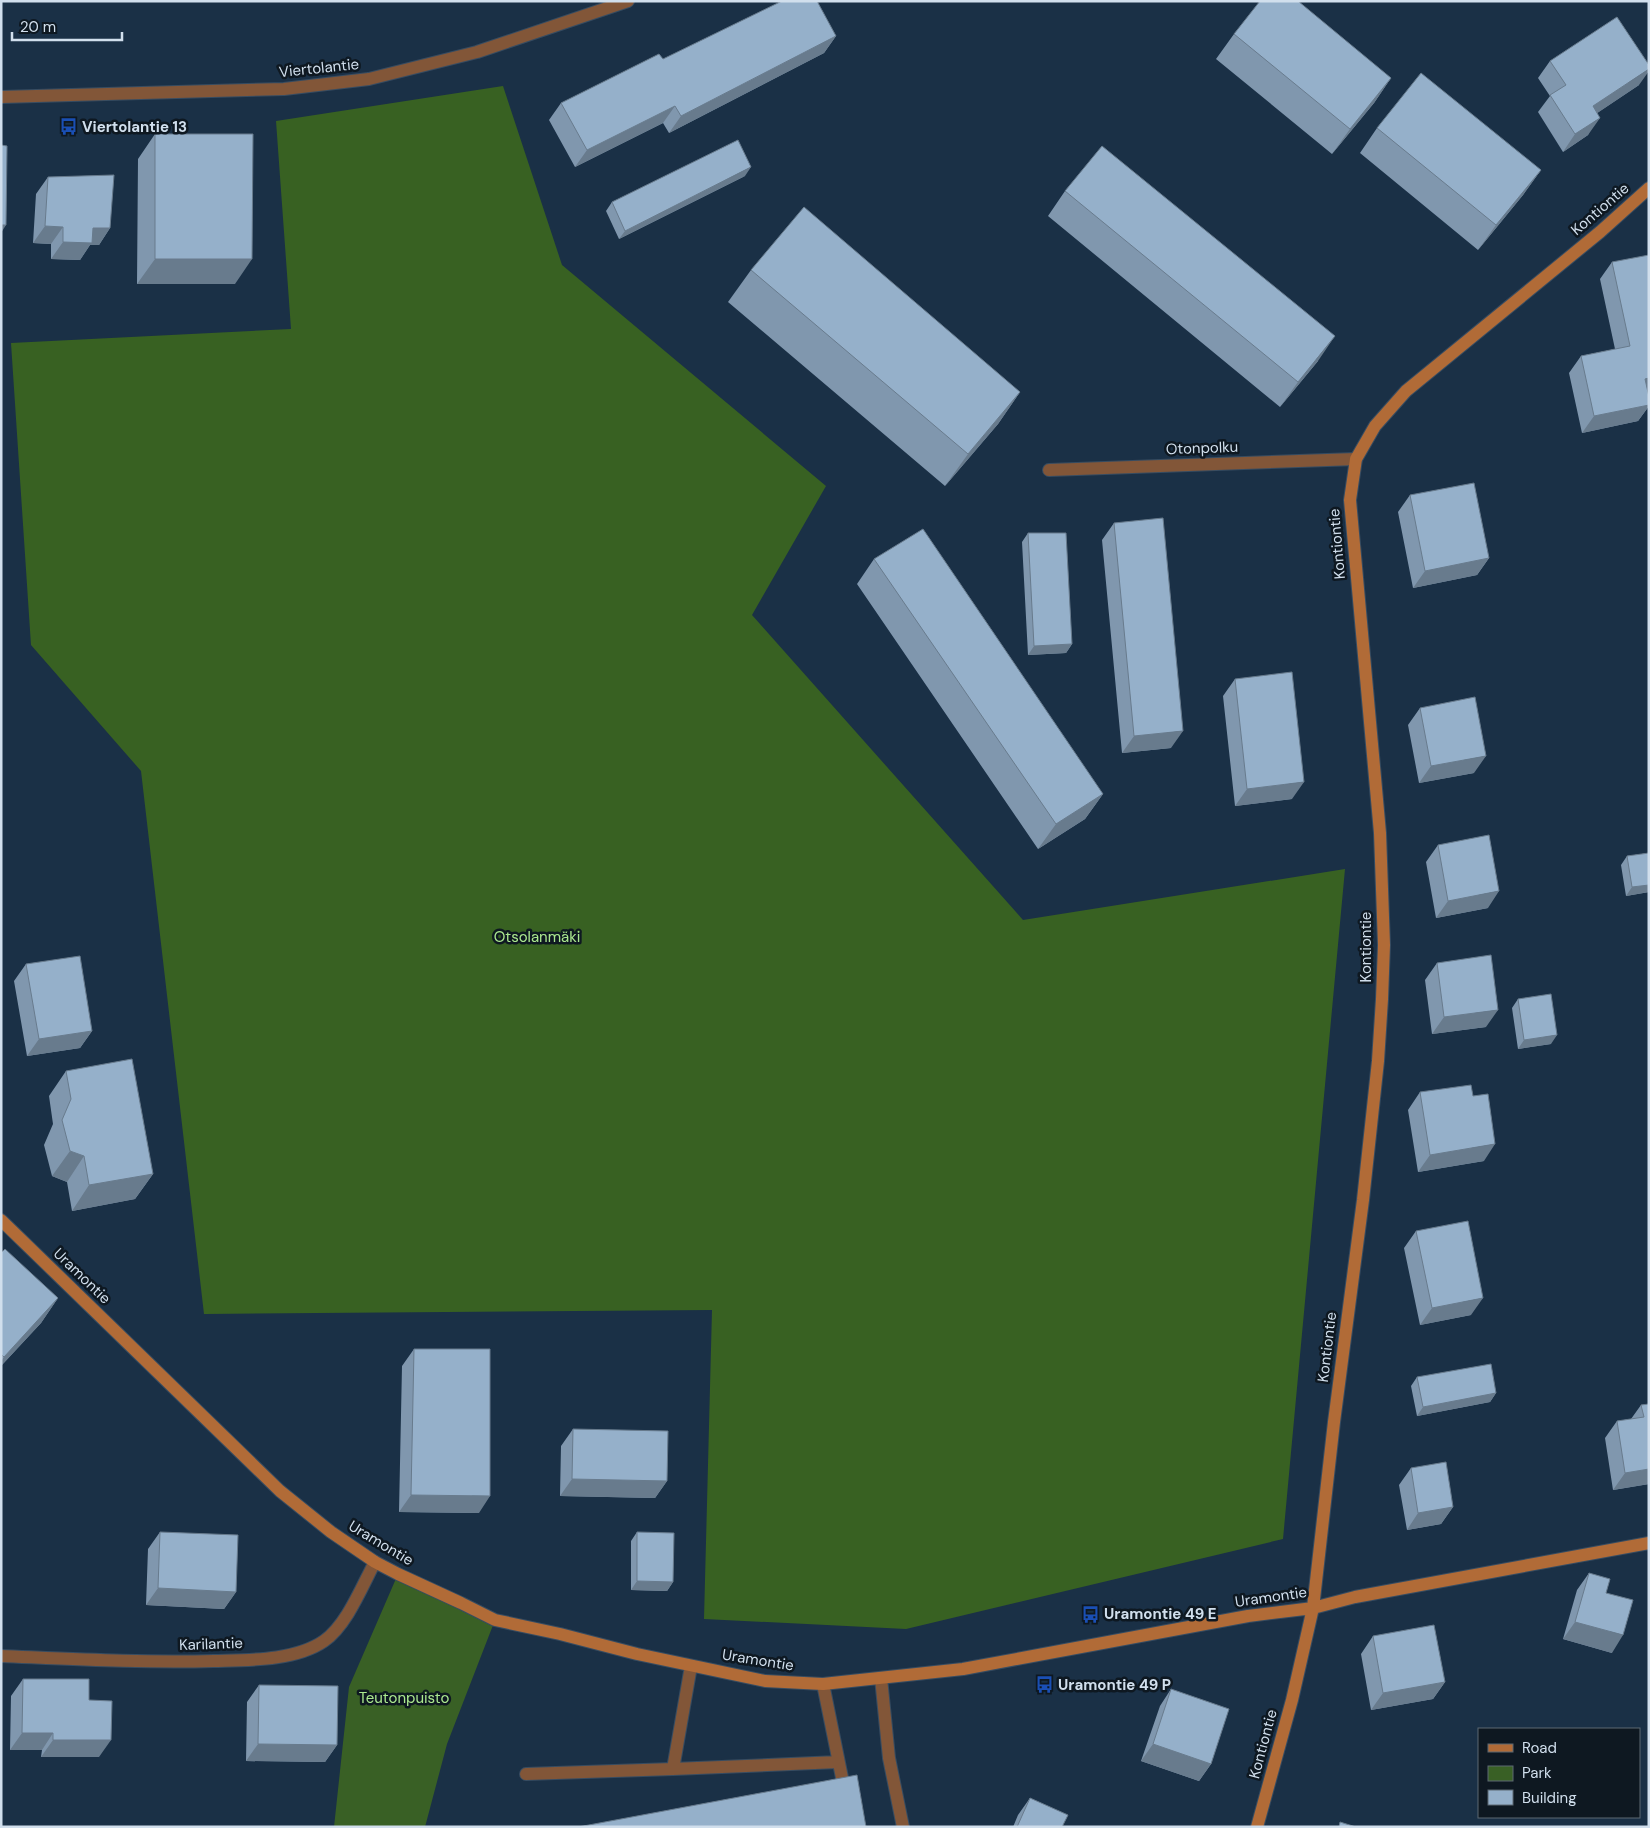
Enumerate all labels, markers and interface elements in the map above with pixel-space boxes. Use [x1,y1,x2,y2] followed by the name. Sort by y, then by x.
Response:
[12,10,122,42] scale bar
[20,17,56,37] text: 20 m
[278,54,360,82] street label: Viertolantie
[58,117,78,137] bus stop icon: Viertolantie 13
[82,117,187,137] place label: Viertolantie 13
[1567,178,1633,240] street label: Kontiontie
[1165,437,1239,459] street label: Otonpolku
[1324,508,1350,580] street label: Kontiontie
[1356,912,1376,982] street label: Kontiontie
[494,927,580,947] park label: Otsolanmäki
[49,1244,115,1308] street label: Uramontie
[1313,1311,1341,1383] street label: Kontiontie
[345,1516,417,1570] street label: Uramontie
[1234,1582,1308,1612] street label: Uramontie
[1080,1604,1100,1624] bus stop icon: Uramontie 49 E
[1104,1604,1216,1624] place label: Uramontie 49 E
[179,1633,243,1655] street label: Karilantie
[721,1644,795,1676] street label: Uramontie
[1034,1675,1054,1695] bus stop icon: Uramontie 49 P
[1058,1675,1171,1695] place label: Uramontie 49 P
[359,1688,449,1708] park label: Teutonpuisto
[1244,1707,1282,1781] street label: Kontiontie
[1478,1728,1640,1818] legend
[1522,1738,1557,1758] text: Road
[1522,1763,1552,1783] text: Park
[1522,1788,1577,1808] text: Building

